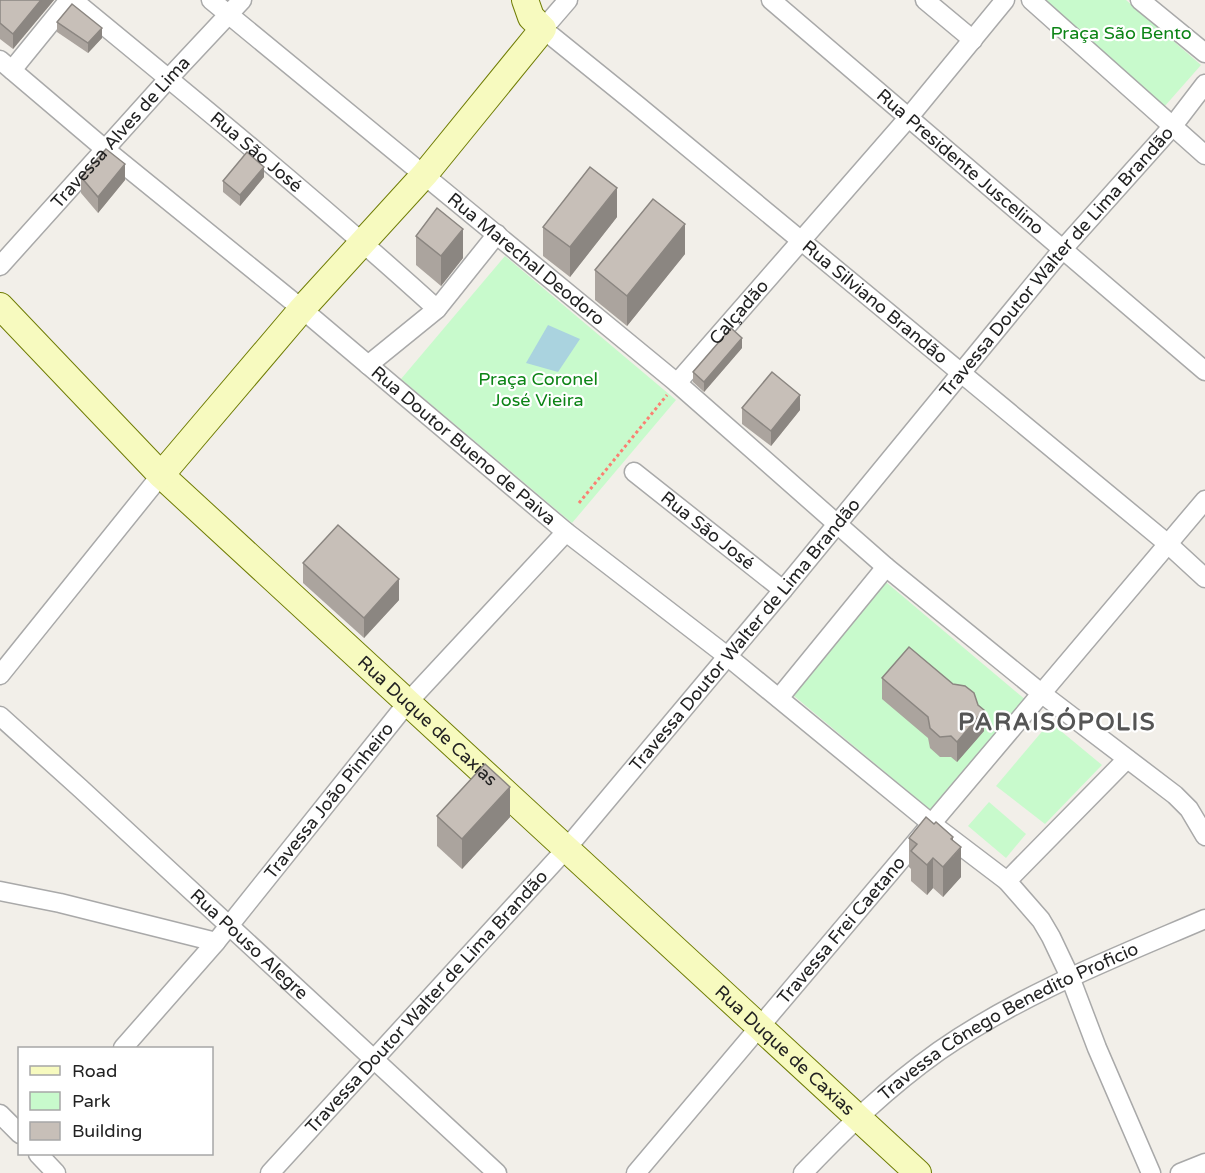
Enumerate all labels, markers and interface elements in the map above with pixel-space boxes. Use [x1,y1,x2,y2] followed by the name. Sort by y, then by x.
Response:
[1050,22,1192,44] park label: Praça São Bento
[46,52,195,213] street label: Travessa Alves de Lima
[872,84,1048,239] street label: Rua Presidente Juscelino
[206,107,307,197] street label: Rua São José
[935,122,1178,402] street label: Travessa Doutor Walter de Lima Brandão
[443,188,609,330] street label: Rua Marechal Deodoro
[798,235,952,368] street label: Rua Silviano Brandão
[704,275,773,349] street label: Calçadão
[367,361,561,530] street label: Rua Doutor Bueno de Paiva
[478,368,598,411] park label: Praça Coronel José Vieira
[656,486,759,574] street label: Rua São José
[625,494,865,776] street label: Travessa Doutor Walter de Lima Brandão
[353,651,502,791] street label: Rua Duque de Caxias
[958,707,1156,737] district label: PARAISÓPOLIS
[260,718,398,883] street label: Travessa João Pinheiro
[773,852,910,1009] street label: Travessa Frei Caetano
[301,866,552,1138] street label: Travessa Doutor Walter de Lima Brandão
[186,884,313,1004] street label: Rua Pouso Alegre
[874,938,1142,1105] street label: Travessa Cônego Benedito Proficio
[710,980,859,1120] street label: Rua Duque de Caxias
[18,1047,213,1155] legend
[72,1060,117,1082] text: Road
[72,1090,111,1112] text: Park
[72,1120,142,1142] text: Building

